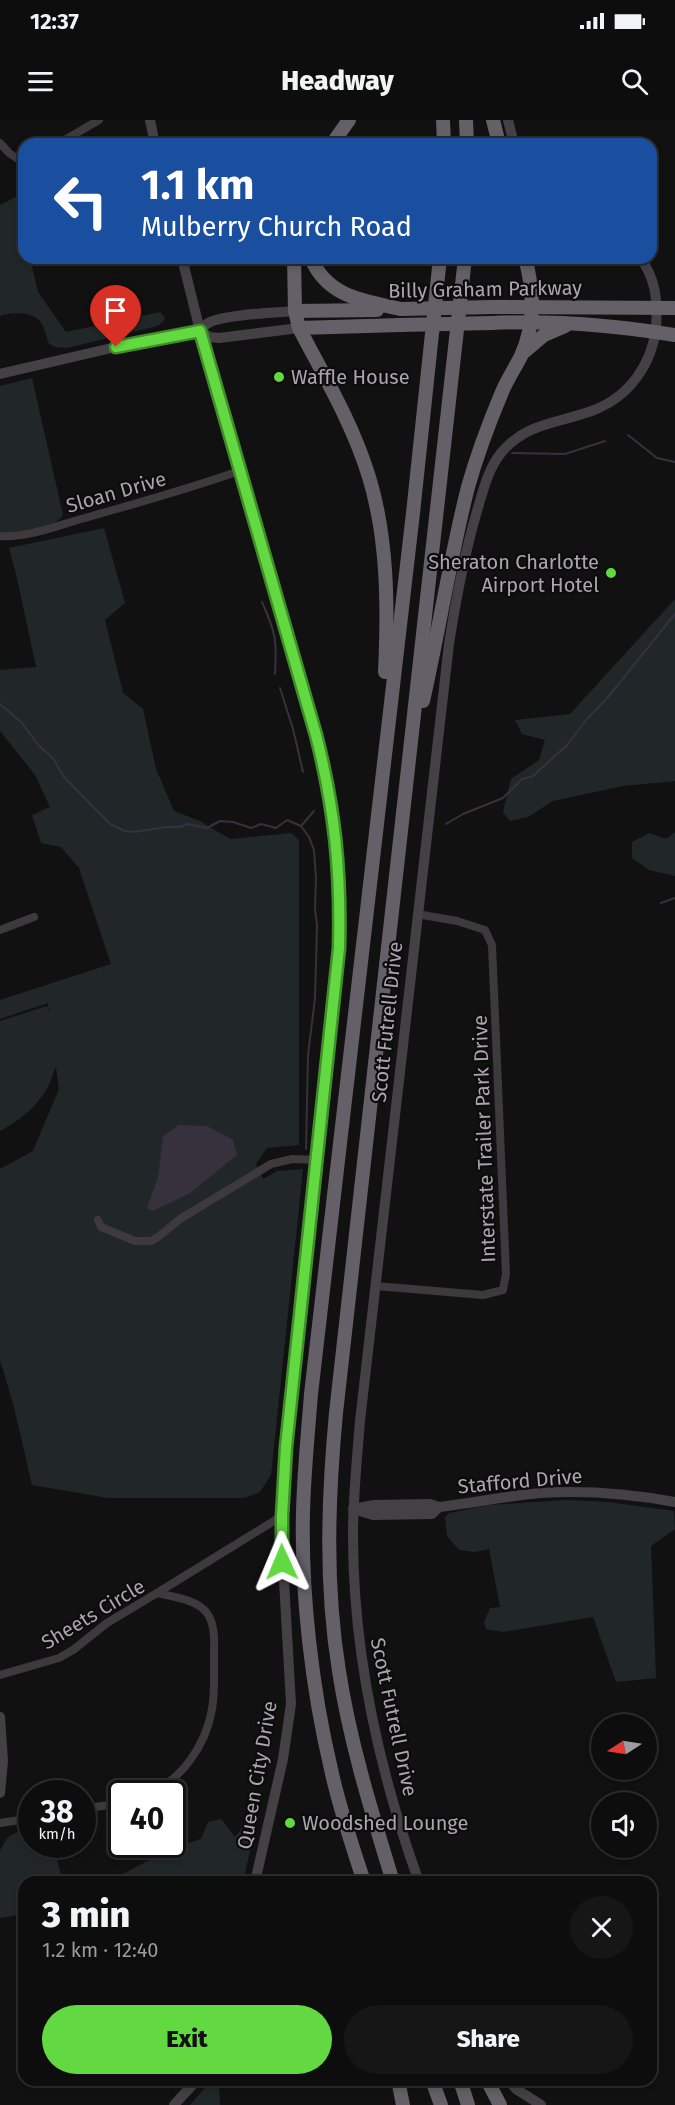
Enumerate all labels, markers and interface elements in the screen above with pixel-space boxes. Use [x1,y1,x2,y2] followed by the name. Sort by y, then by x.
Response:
[30,8,79,35] text: 12:37
[24,65,57,98] icon: menu
[281,65,394,97] text: Headway
[618,65,651,98] icon: search
[141,160,254,210] text: 1.1 km
[42,162,120,240] icon: left
[141,211,412,243] text: Mulberry Church Road
[388,275,582,303] street label: Billy Graham Parkway
[90,285,141,347] pin
[99,294,132,327] icon: arrive
[291,365,410,389] place label: Waffle House
[272,370,286,384] marker: Waffle House
[63,466,169,518] street label: Sloan Drive
[428,550,599,597] place label: Sheraton Charlotte Airport Hotel
[604,566,618,580] marker: Sheraton Charlotte Airport Hotel
[367,941,407,1103] street label: Scott Futrell Drive
[468,1015,500,1263] street label: Interstate Trailer Park Drive
[457,1464,583,1498] street label: Stafford Drive
[250,1530,314,1594] position arrow
[37,1574,149,1654] street label: Sheets Circle
[365,1636,423,1798] street label: Scott Futrell Drive
[232,1699,282,1851] street label: Queen City Drive
[591,1714,657,1780] north arrow
[591,1714,657,1858] map controls
[108,1780,186,1858] speed limit sign: 40
[591,1792,657,1858] button: sound
[40,1794,74,1830] text: 38
[302,1811,468,1835] place label: Woodshed Lounge
[283,1816,297,1830] marker: Woodshed Lounge
[38,1825,76,1843] text: km/h
[42,1893,130,1937] text: 3 min
[570,1896,633,1959] button: close
[42,1938,159,1962] text: 1.2 km · 12:40
[42,2005,332,2074] button: Exit
[344,2005,633,2074] button: Share

